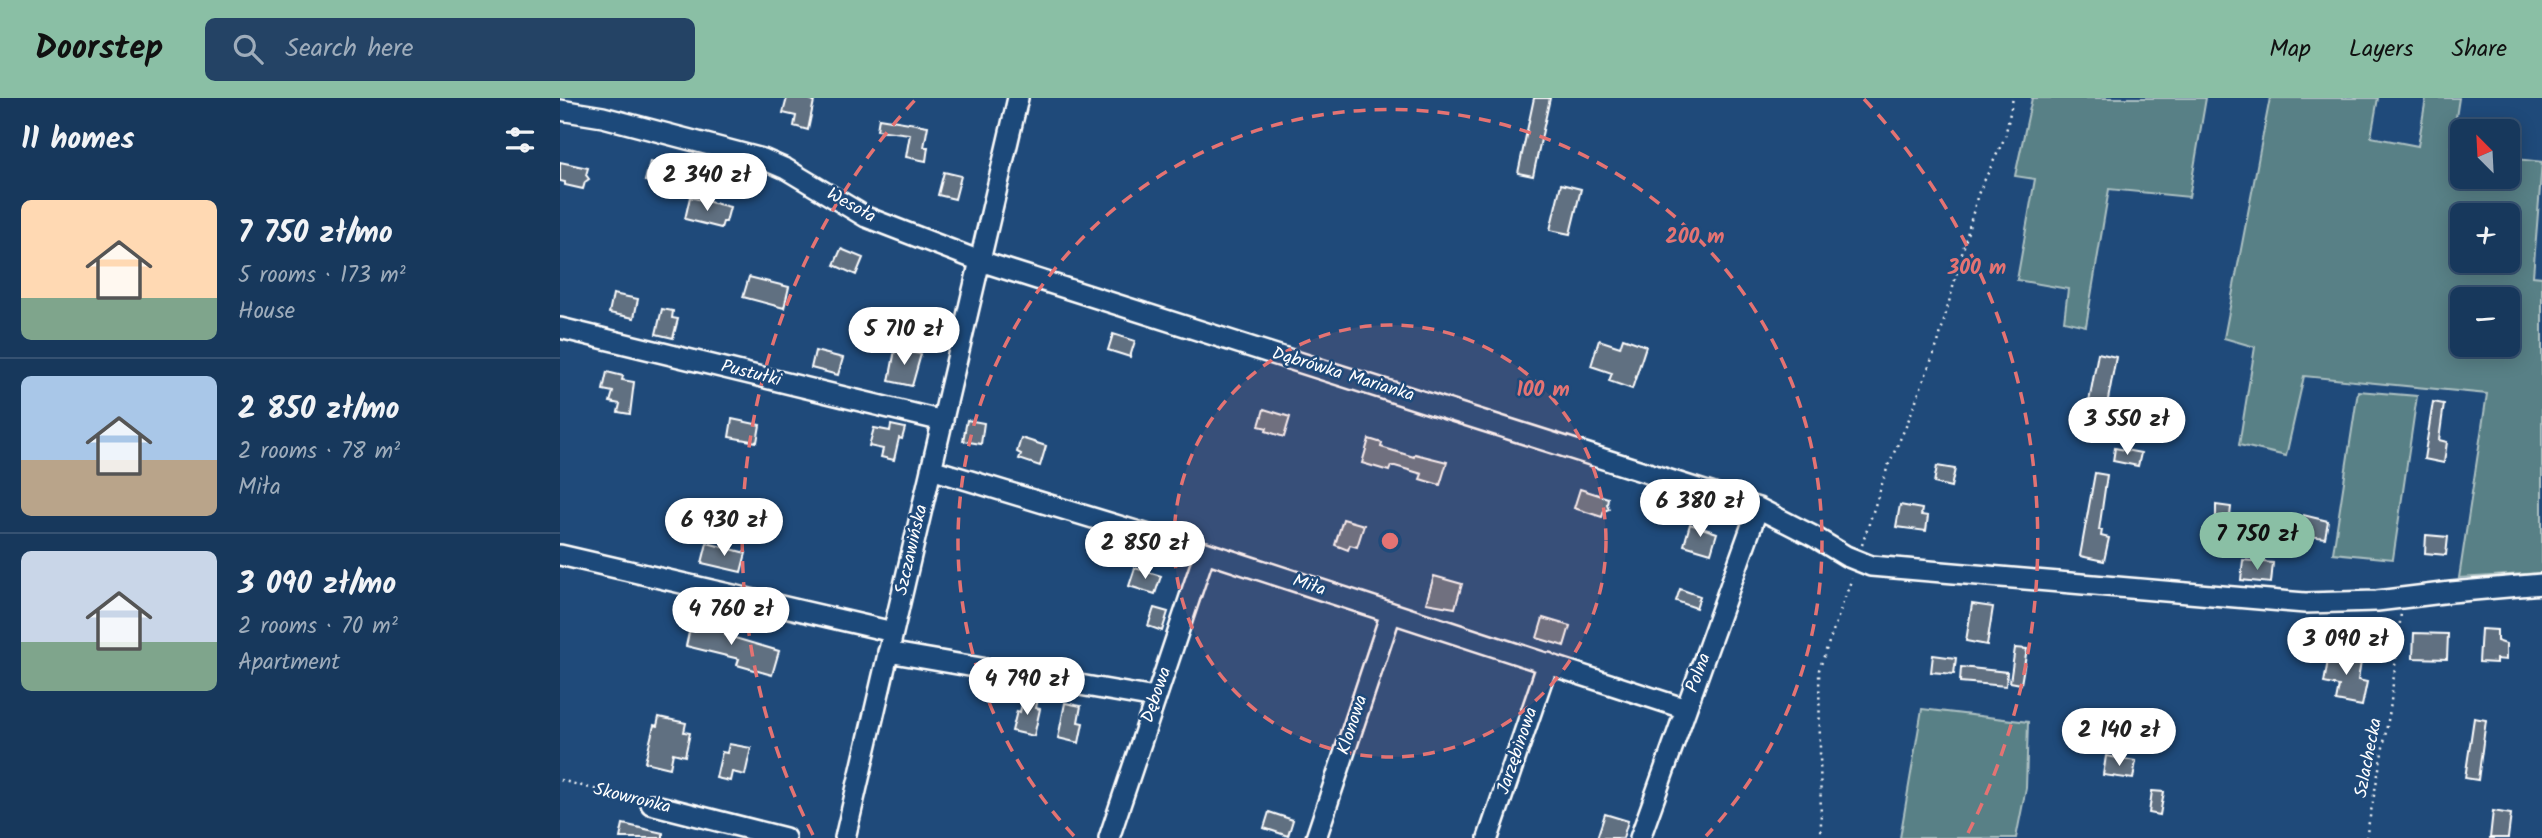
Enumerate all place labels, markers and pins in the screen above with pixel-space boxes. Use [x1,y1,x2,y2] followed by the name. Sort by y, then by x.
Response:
[635,153,779,213] pin: 2 340 zł
[832,308,976,367] pin: 5 710 zł
[2055,398,2199,457] pin: 3 550 zł
[1628,480,1772,539] pin: 6 380 zł
[652,498,796,558] pin: 6 930 zł
[2185,512,2329,572] pin: 7 750 zł
[1073,522,1217,581] pin: 2 850 zł
[1378,529,1402,553] centre of rings
[659,588,803,647] pin: 4 760 zł
[2274,618,2418,677] pin: 3 090 zł
[955,658,1099,717] pin: 4 790 zł
[2047,708,2191,768] pin: 2 140 zł

